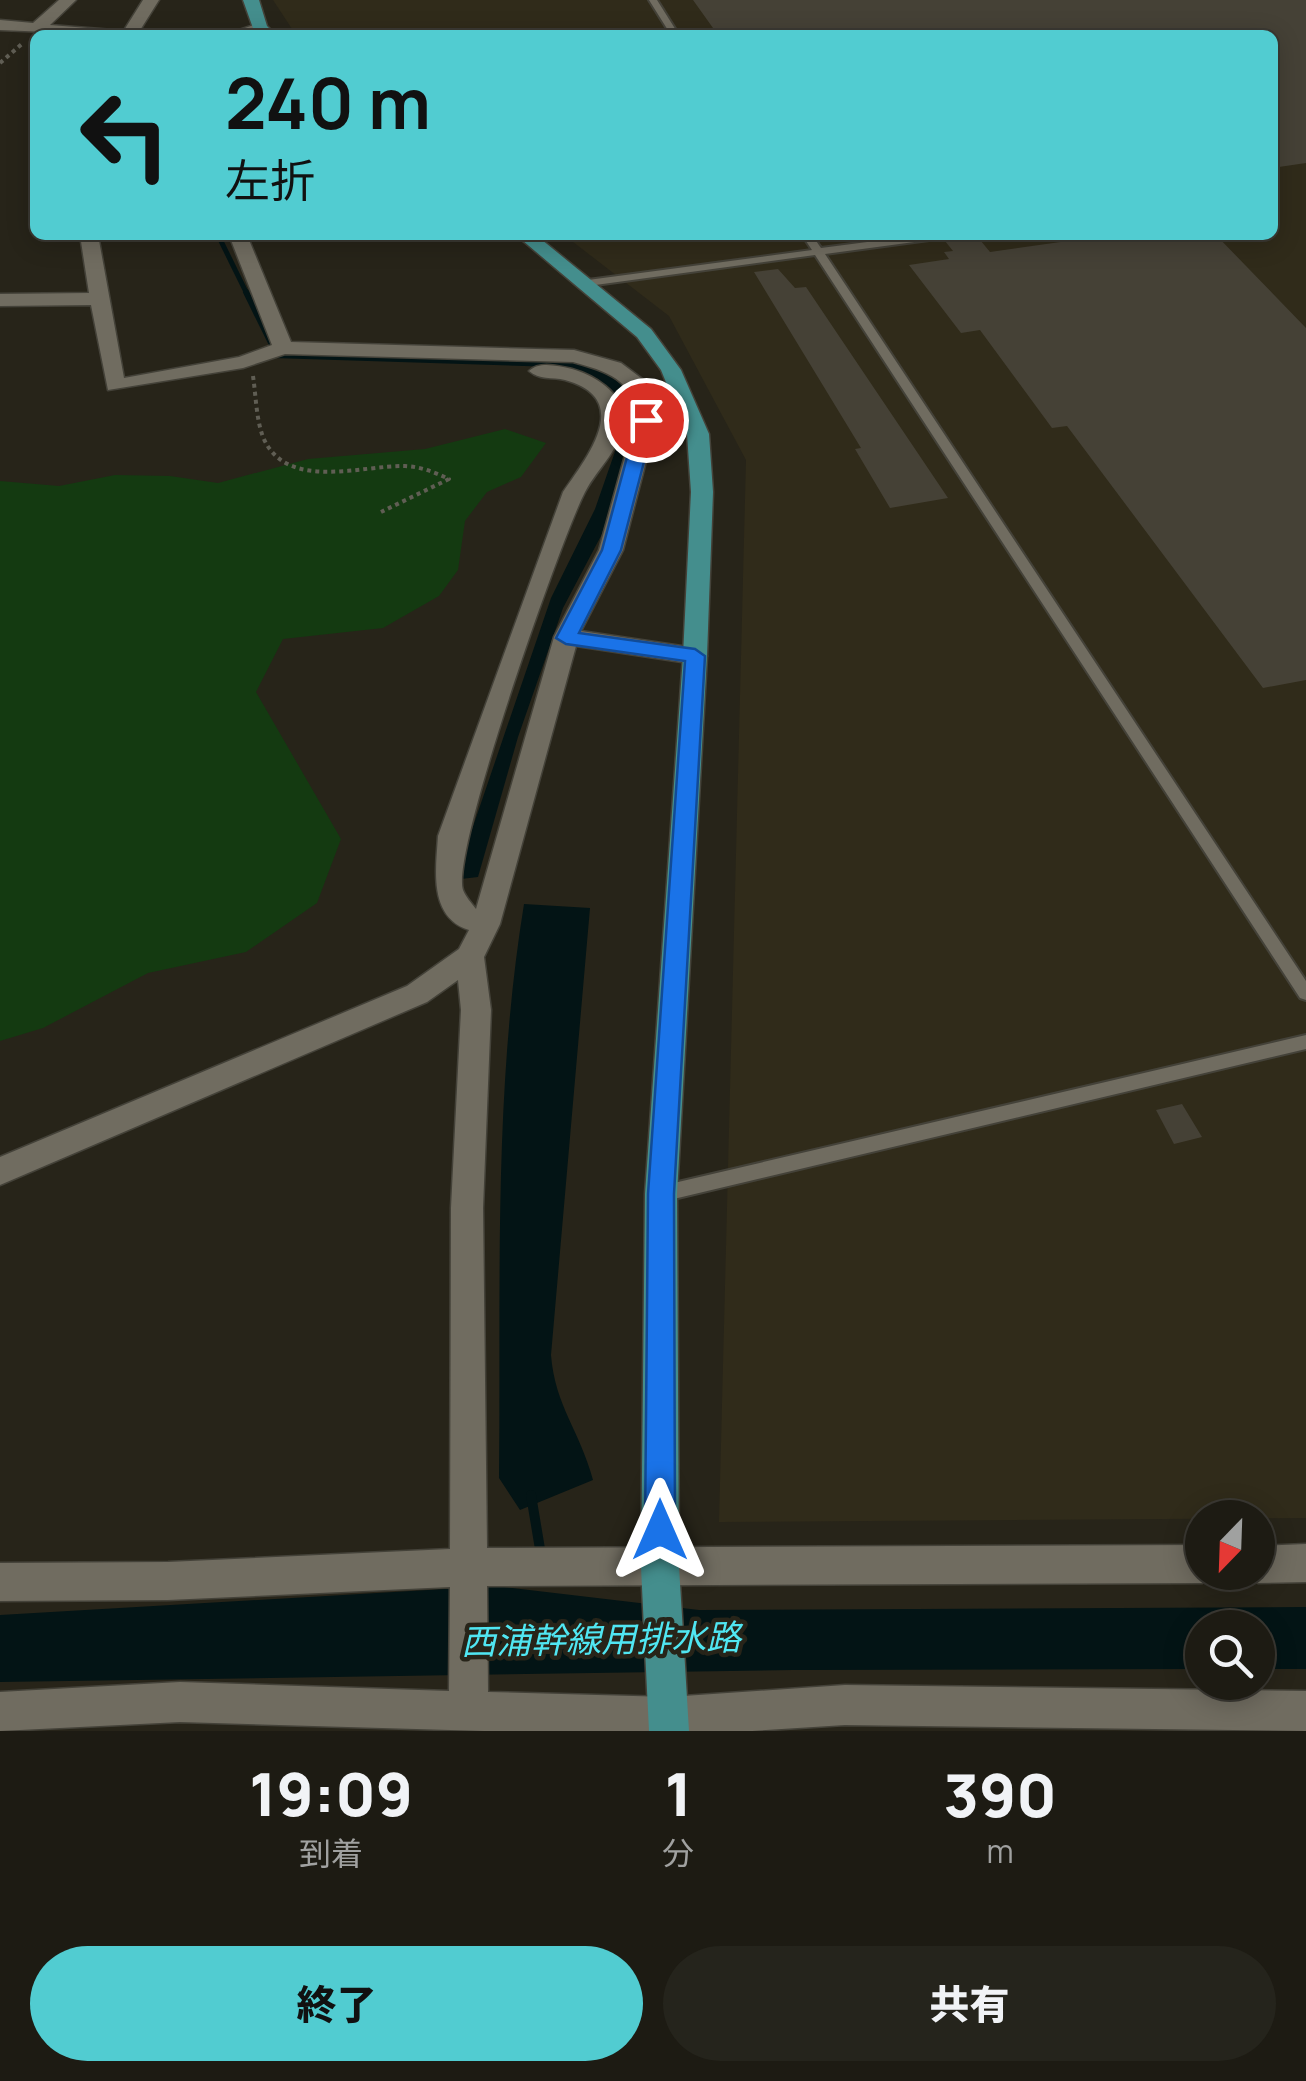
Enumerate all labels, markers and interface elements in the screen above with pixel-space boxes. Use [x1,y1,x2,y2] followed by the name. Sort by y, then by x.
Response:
[225,54,431,150] text: 240 m
[60,70,190,200] icon: left
[225,149,315,211] text: 左折
[604,378,689,463] pin
[619,393,674,448] icon: arrive
[608,1478,712,1582] position arrow
[1185,1500,1275,1590] north arrow
[1185,1500,1275,1700] map controls
[1185,1610,1275,1700] button: search
[461,1613,744,1665] water label: 西浦幹線用排水路
[249,1752,413,1834] text: 19:09
[665,1752,692,1834] text: 1
[944,1753,1057,1835] text: 390
[987,1829,1014,1873] text: m
[299,1831,363,1875] text: 到着
[662,1831,694,1875] text: 分
[30,1946,643,2061] button: 終了
[663,1946,1276,2061] button: 共有

